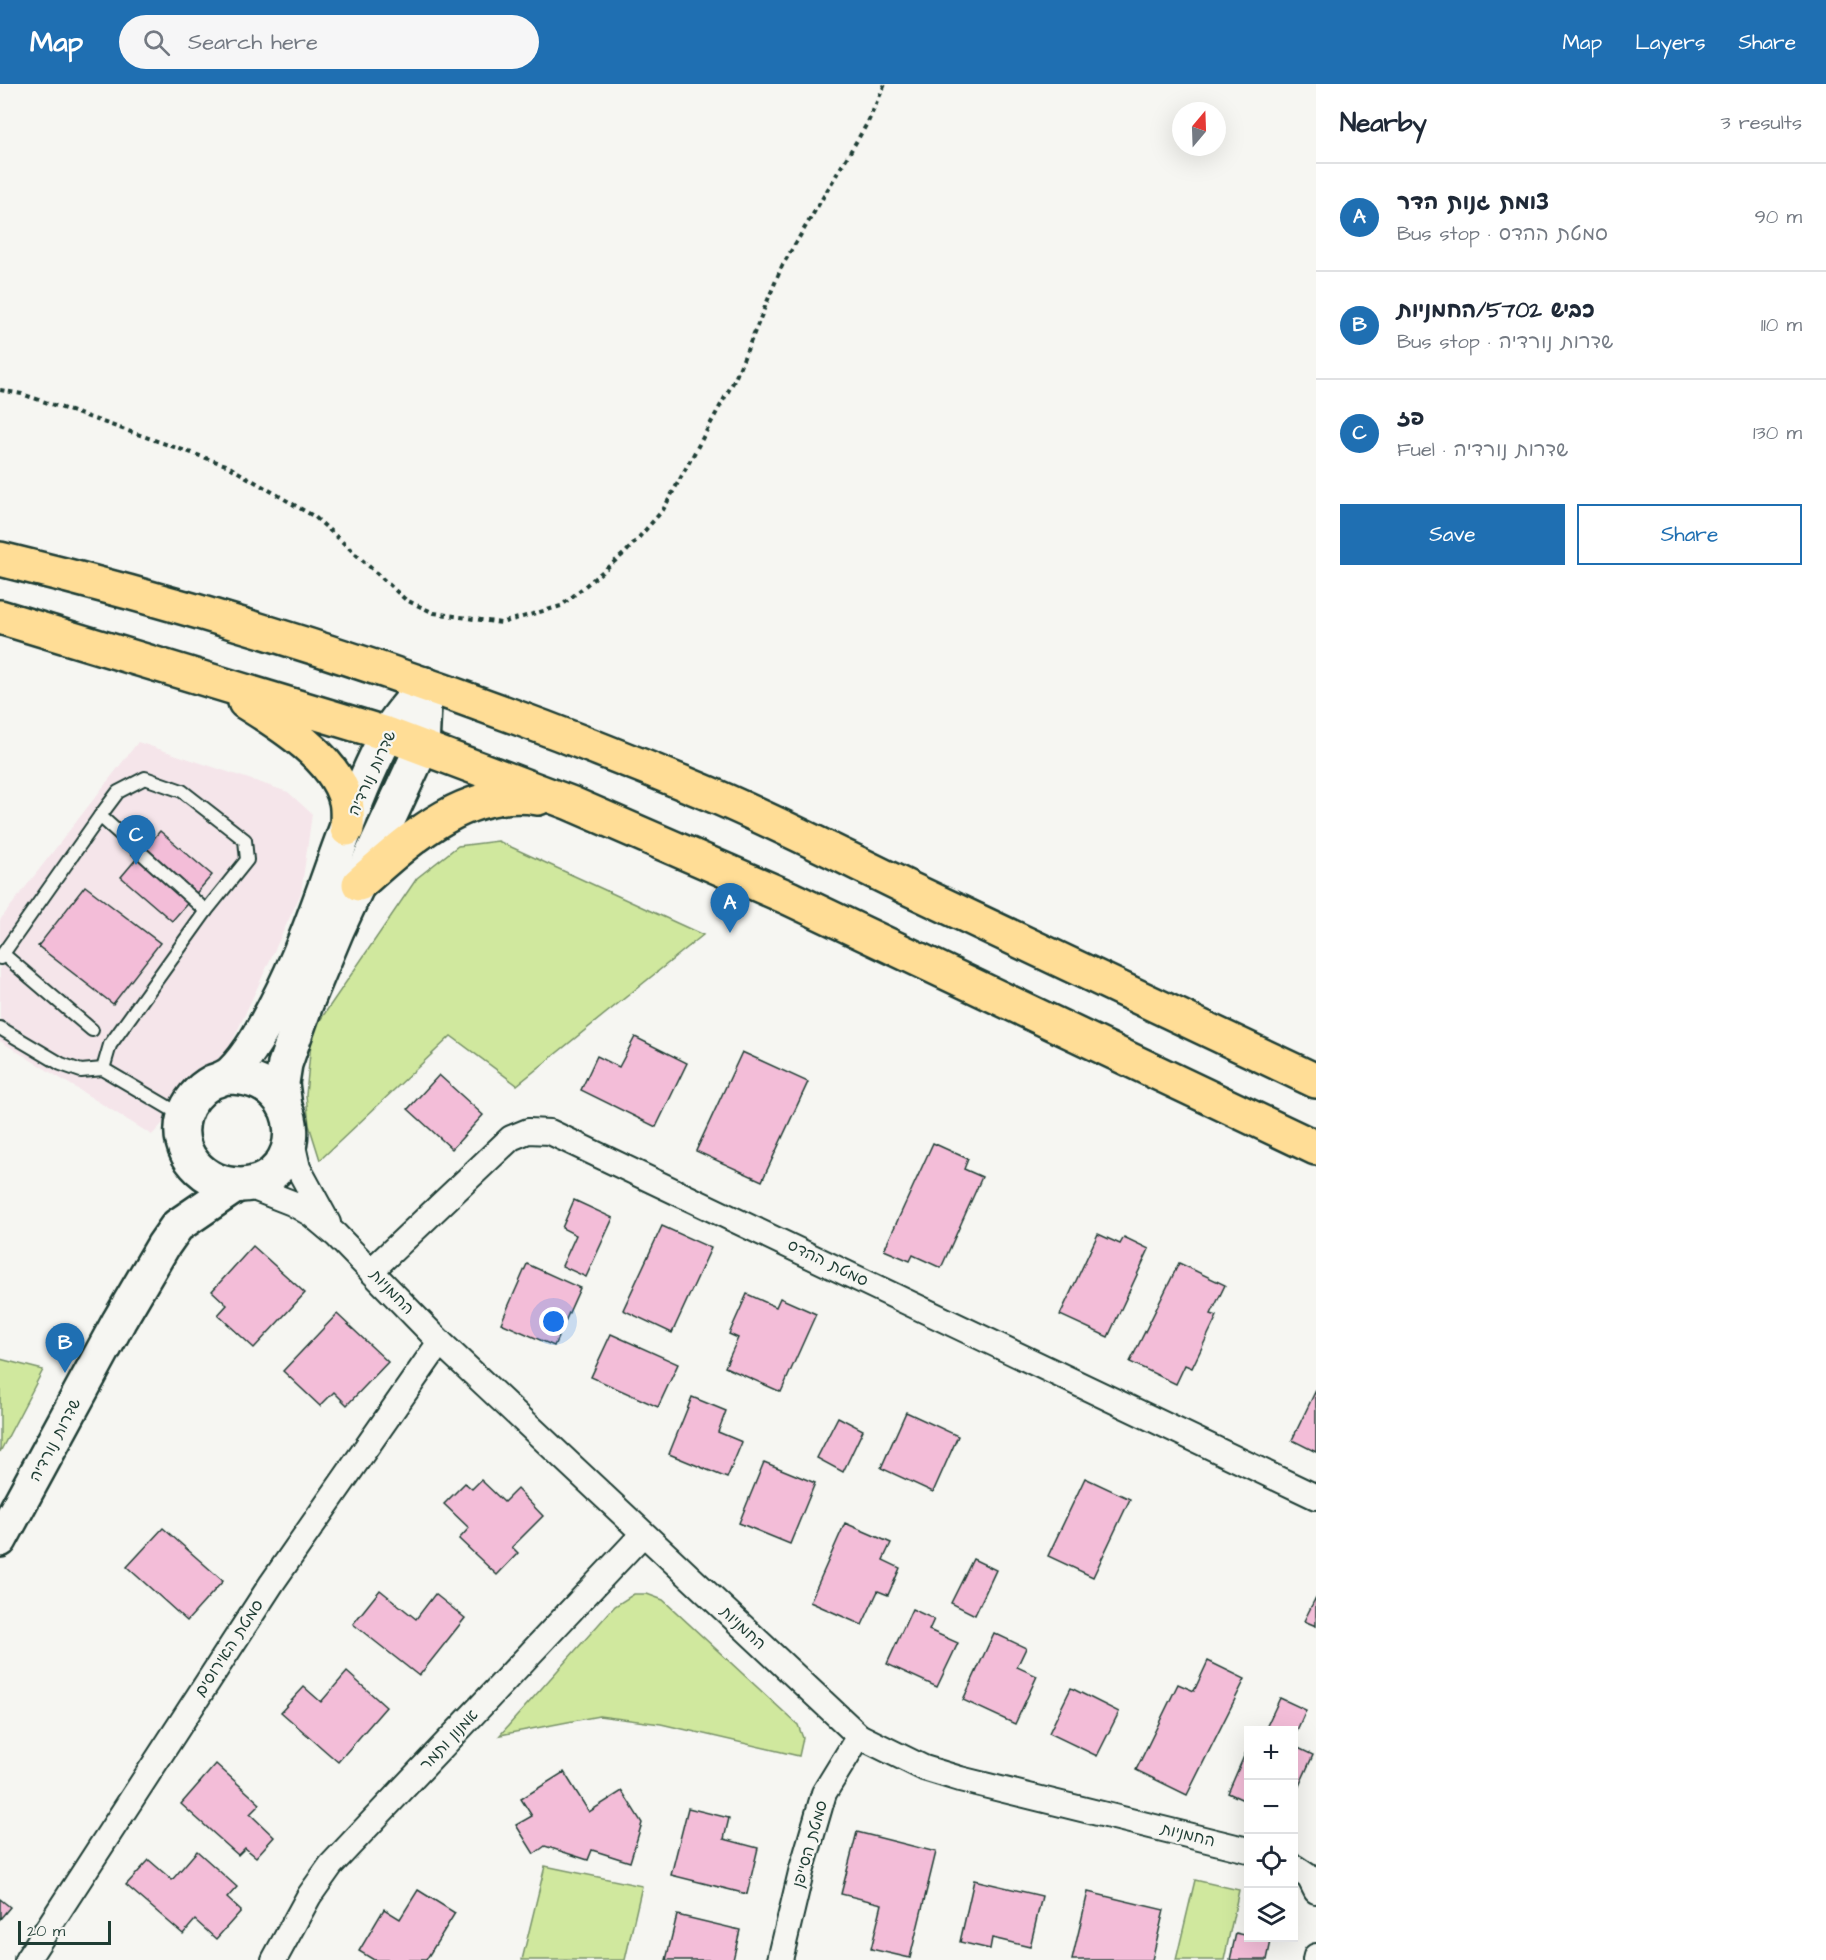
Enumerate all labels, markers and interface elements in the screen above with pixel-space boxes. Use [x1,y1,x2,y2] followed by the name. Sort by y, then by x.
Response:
[119,15,539,69] search box
[30,23,83,62] text: Map
[140,26,173,59] icon: search
[188,27,318,58] text: Search here
[1562,28,1602,57] text: Map
[1635,28,1705,57] text: Layers
[1738,28,1796,57] text: Share
[1172,102,1226,156] north arrow
[1340,105,1427,141] text: Nearby
[1720,109,1802,137] text: 3 results
[1397,187,1549,218] text: צומת גנות הדר
[1353,203,1366,231] text: A
[1754,203,1802,231] text: 90 m
[1397,220,1608,248] text: Bus stop · סמטת ההדס
[1397,295,1595,326] text: כביש 5702/החמניות
[1352,311,1367,339] text: B
[1761,311,1802,339] text: 110 m
[1397,328,1613,356] text: Bus stop · שדרות נורדיה
[1397,403,1424,434] text: פז
[1352,419,1367,447] text: C
[1753,419,1802,447] text: 130 m
[1397,436,1568,464] text: Fuel · שדרות נורדיה
[1340,504,1565,565] button: Save
[1577,504,1802,565] button: Share
[343,727,401,819] street label: שדרות נורדיה
[116,816,156,865] pin: C
[710,884,750,933] pin: A
[784,1234,872,1292] street label: סמטת ההדס
[364,1264,419,1320] street label: החמניות
[539,1307,568,1336] your location
[46,1324,84,1373] pin: B
[24,1394,86,1486] street label: שדרות נורדיה
[189,1595,269,1701] street label: סמטת האירוסים
[715,1600,771,1655] street label: החמניות
[415,1705,483,1775] street label: אמנון ותמר
[1244,1726,1298,1942] map controls
[1244,1726,1298,1780] button: +
[1244,1780,1298,1834] button: −
[787,1798,833,1890] street label: סמטת הסייפן
[1158,1817,1217,1852] street label: החמניות
[1244,1834,1298,1888] button: locate
[1244,1888,1298,1942] button: layers
[18,1918,111,1946] scale bar
[27,1920,65,1942] text: 20 m

